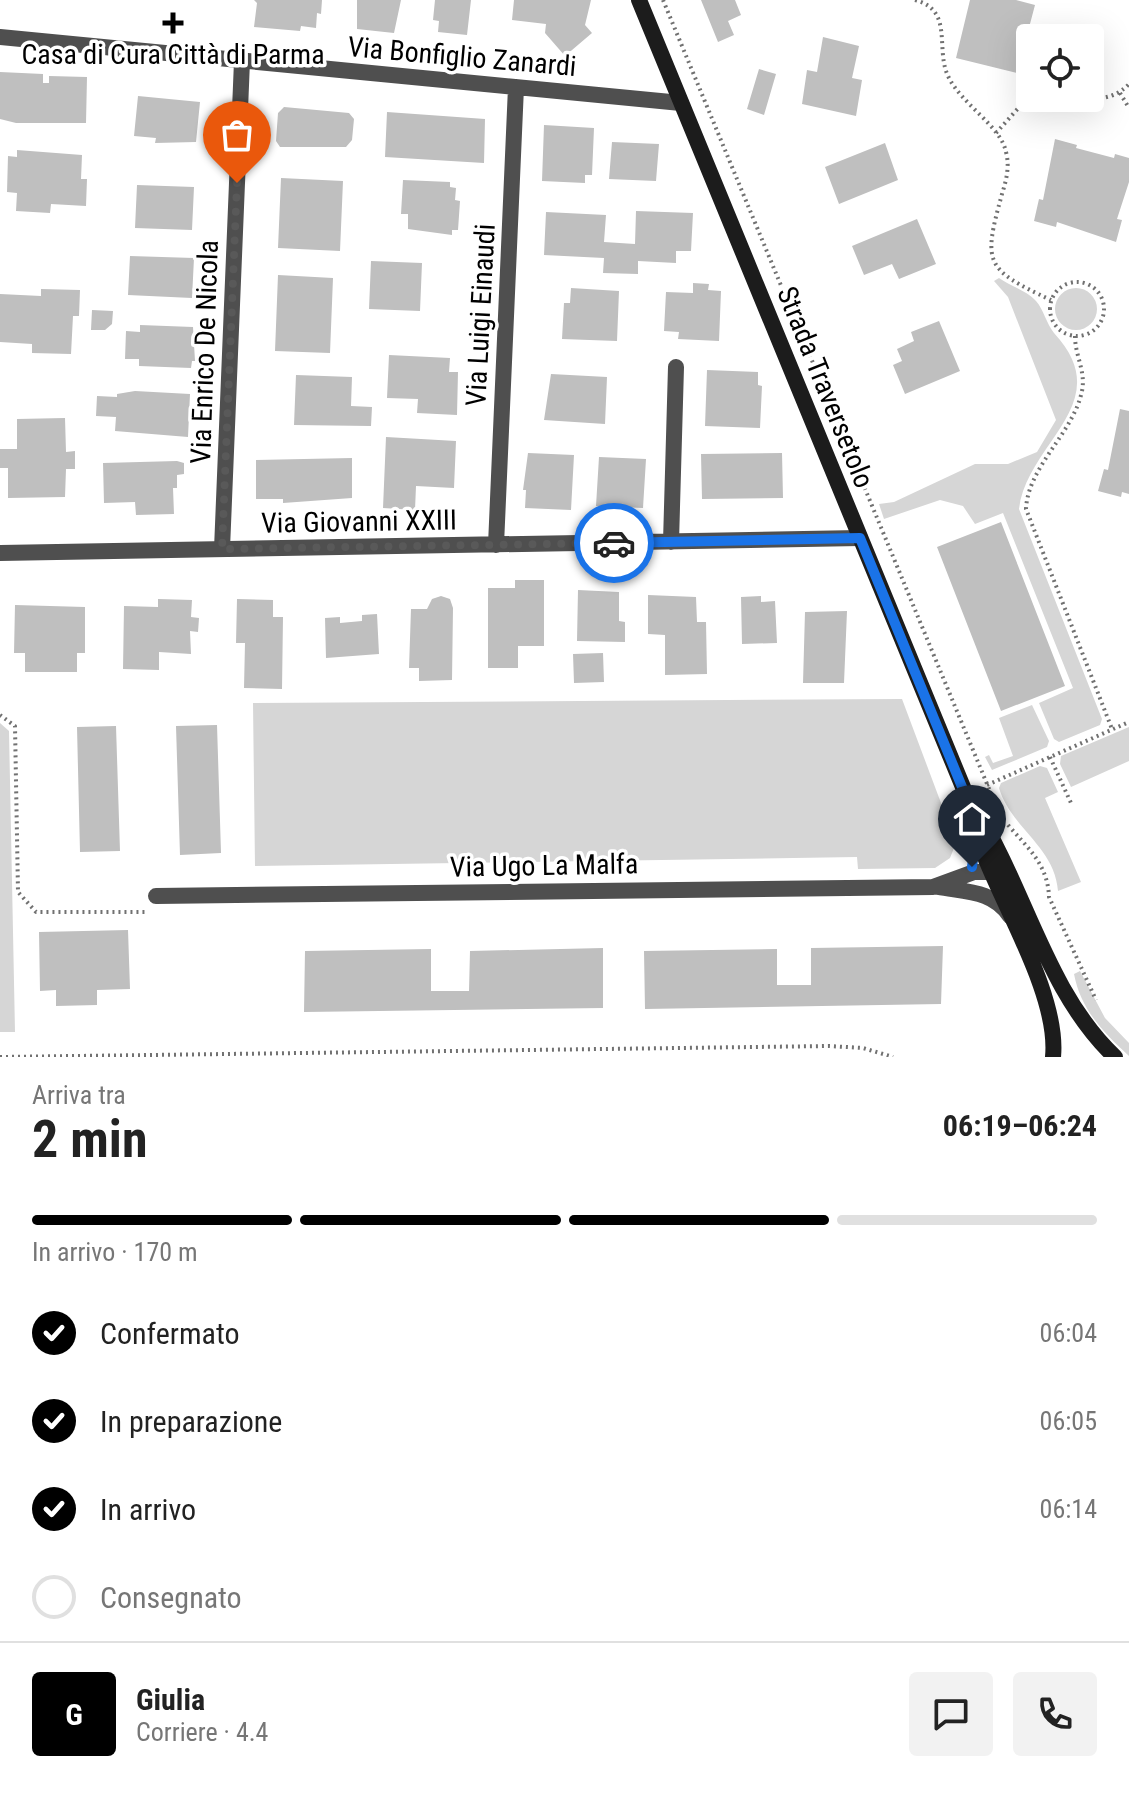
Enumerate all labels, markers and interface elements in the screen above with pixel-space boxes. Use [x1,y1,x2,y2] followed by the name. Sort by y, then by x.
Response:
[162,12,184,34] marker: Casa di Cura Città di Parma
[1016,24,1104,112] map controls
[1016,24,1104,112] button: locate
[346,30,578,83] street label: Via Bonfiglio Zanardi
[21,38,325,71] place label: Casa di Cura Città di Parma
[203,101,271,183] pin
[215,113,259,157] icon: bag
[459,223,502,407] street label: Via Luigi Einaudi
[184,240,225,465] street label: Via Enrico De Nicola
[770,282,881,493] street label: Strada Traversetolo
[261,503,457,540] street label: Via Giovanni XXIII
[574,503,654,583] courier
[592,521,636,565] icon: car
[938,785,1006,867] pin
[950,797,994,841] icon: home
[450,847,638,884] street label: Via Ugo La Malfa
[32,1080,126,1110] text: Arriva tra
[943,1108,1097,1143] text: 06:19–06:24
[32,1109,148,1170] text: 2 min
[32,1237,198,1267] text: In arrivo · 170 m
[32,1311,76,1355] icon: check
[100,1316,240,1351] text: Confermato
[1040,1318,1097,1348] text: 06:04
[32,1399,76,1443] icon: check
[100,1404,282,1439] text: In preparazione
[1040,1406,1097,1436] text: 06:05
[32,1487,76,1531] icon: check
[100,1492,196,1527] text: In arrivo
[1040,1494,1097,1524] text: 06:14
[100,1580,242,1615] text: Consegnato
[909,1672,993,1756] button: chat
[1013,1672,1097,1756] button: phone
[136,1682,205,1717] text: Giulia
[65,1697,83,1732] text: G
[136,1717,268,1747] text: Corriere · 4.4

